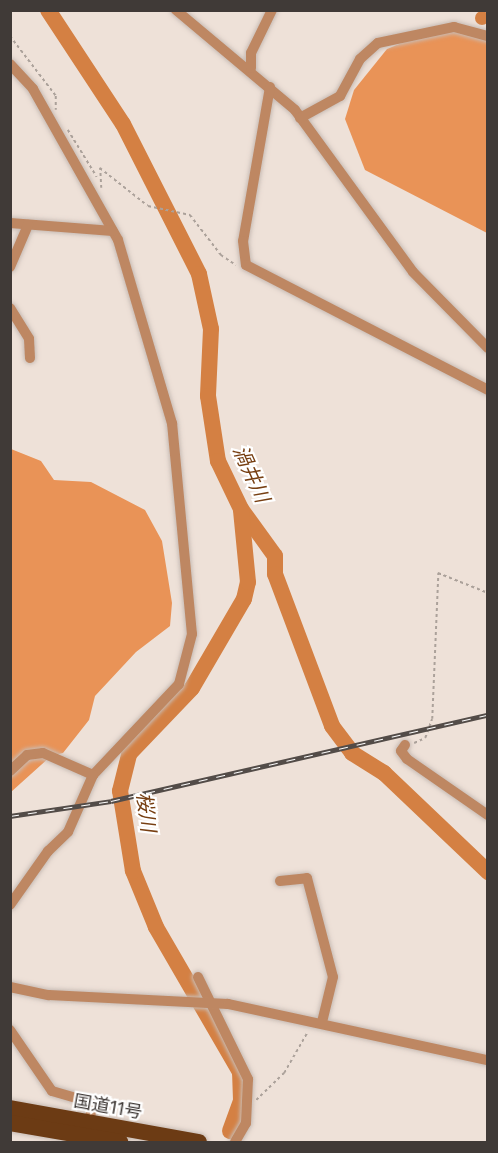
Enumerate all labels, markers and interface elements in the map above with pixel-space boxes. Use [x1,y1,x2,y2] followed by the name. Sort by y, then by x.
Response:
[228,442,274,506] water label: 渦井川
[132,791,160,833] water label: 桜川
[72,1090,144,1124] street label: 国道11号

